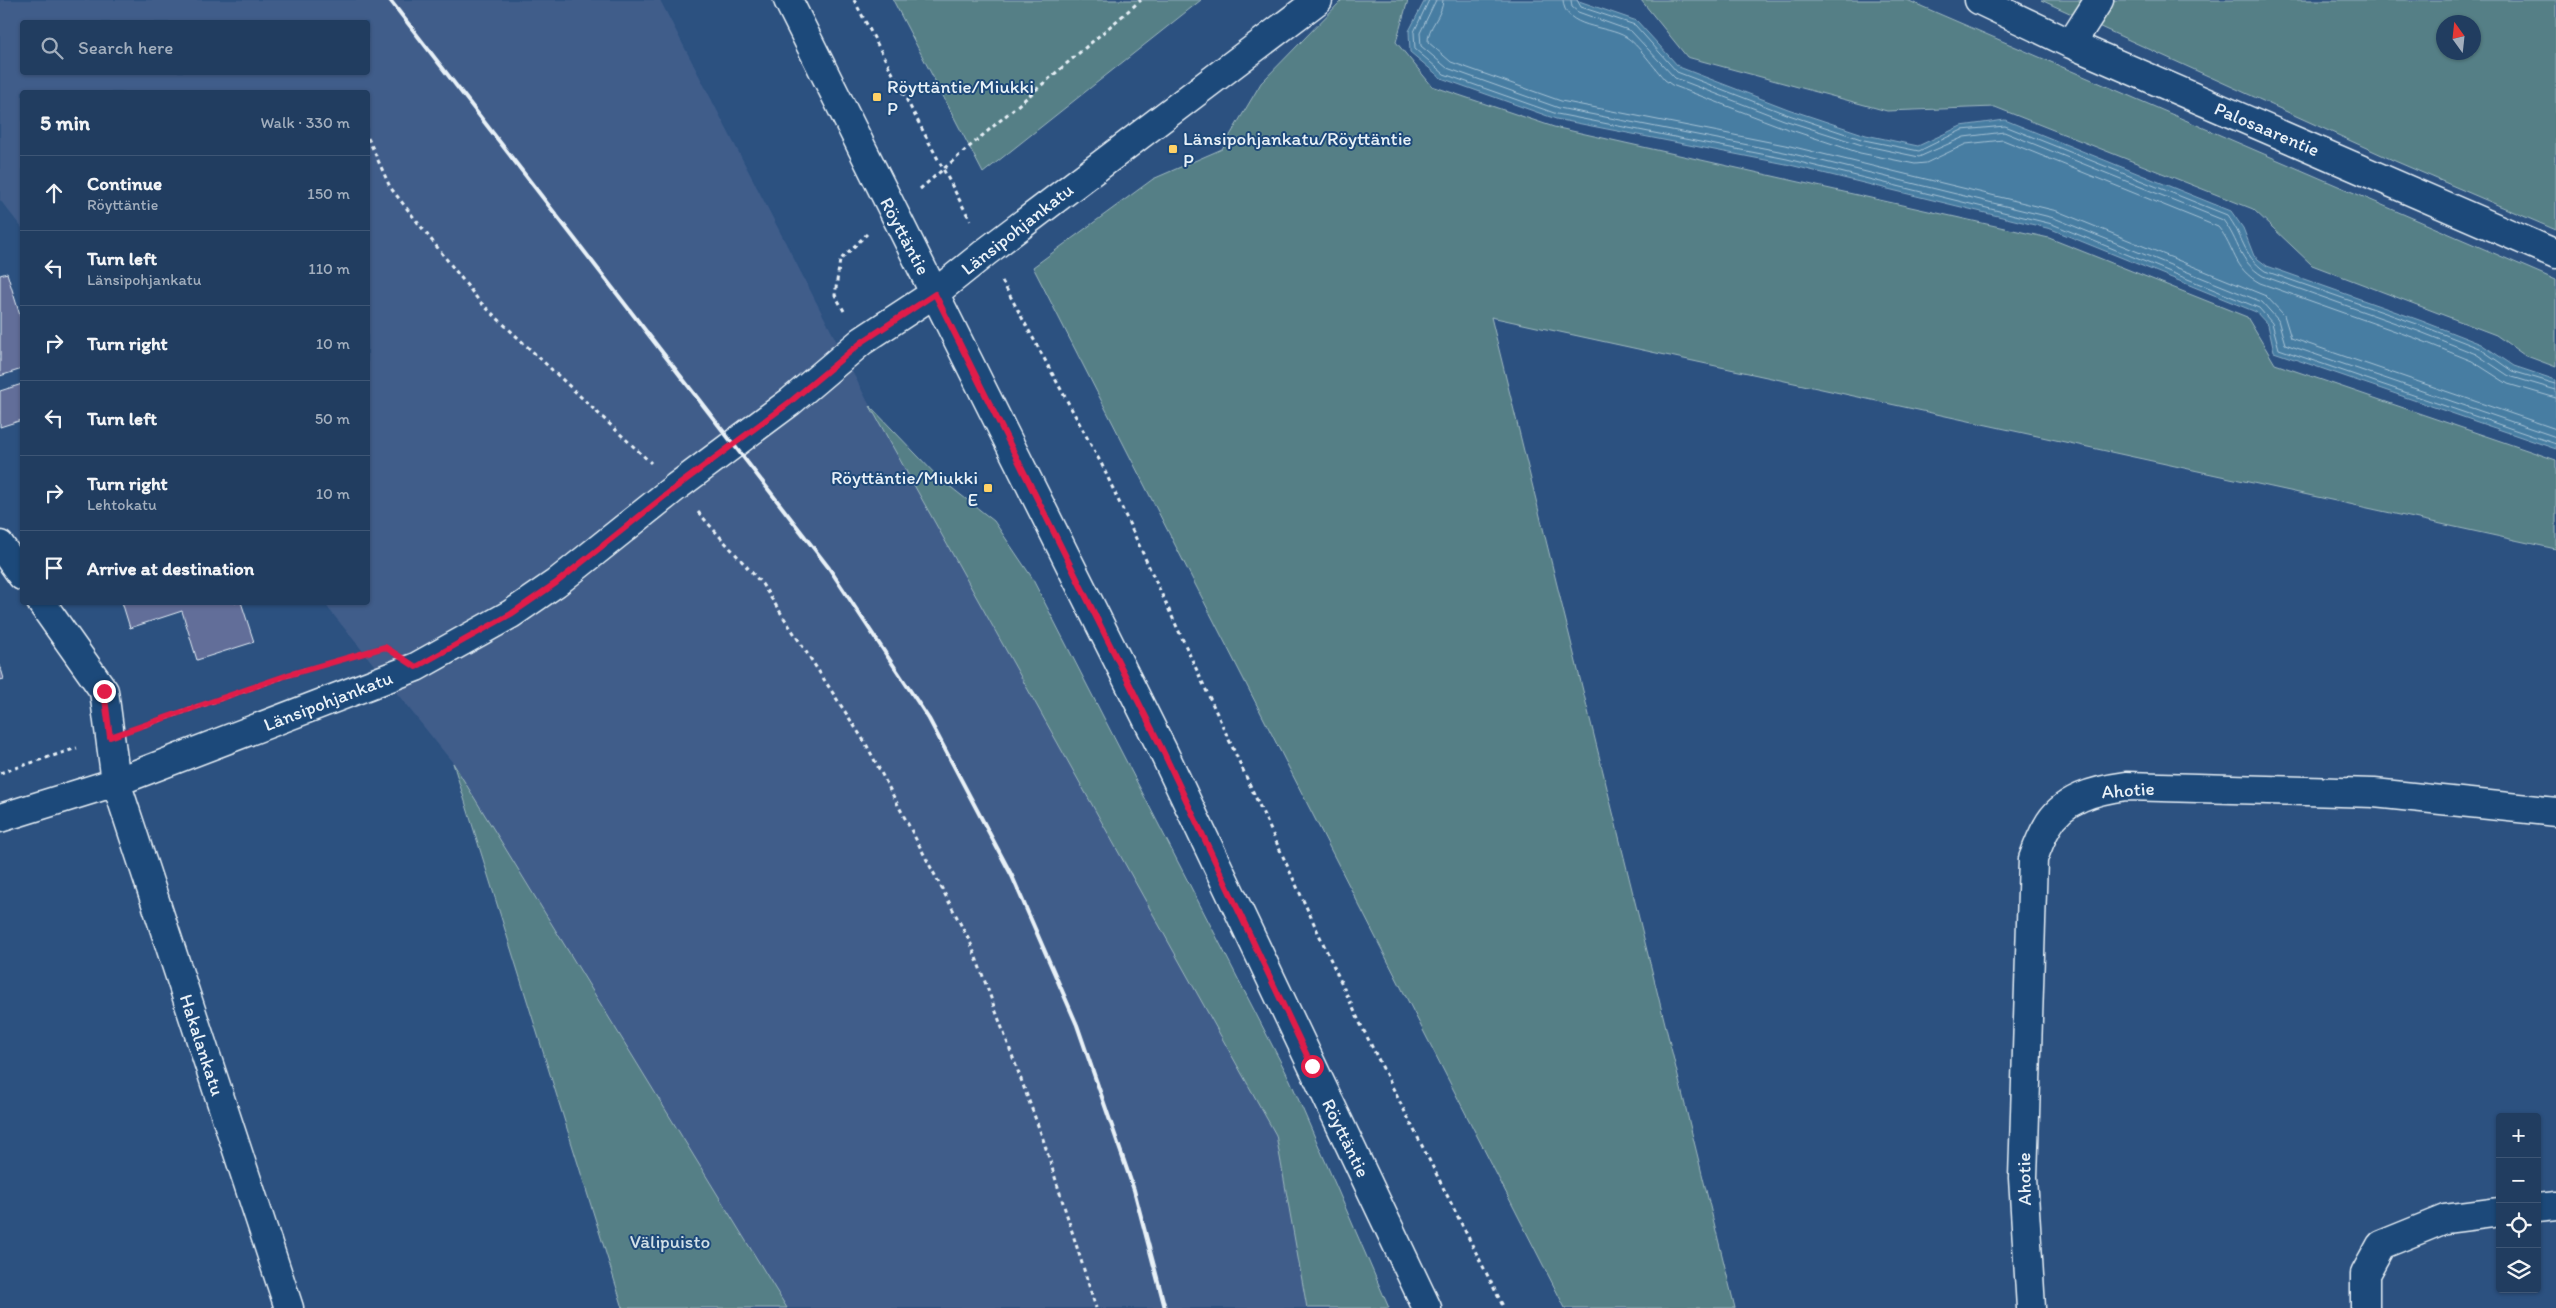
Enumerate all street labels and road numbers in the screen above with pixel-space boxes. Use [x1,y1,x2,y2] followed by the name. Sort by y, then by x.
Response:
[2211,97,2323,161] street label: Palosaarentie
[956,178,1078,280] street label: Länsipohjankatu
[875,193,935,279] street label: Röyttäntie
[260,666,396,736] street label: Länsipohjankatu
[2101,777,2155,803] street label: Ahotie
[175,991,229,1099] street label: Hakalankatu
[1317,1095,1375,1181] street label: Röyttäntie
[2012,1152,2036,1206] street label: Ahotie

